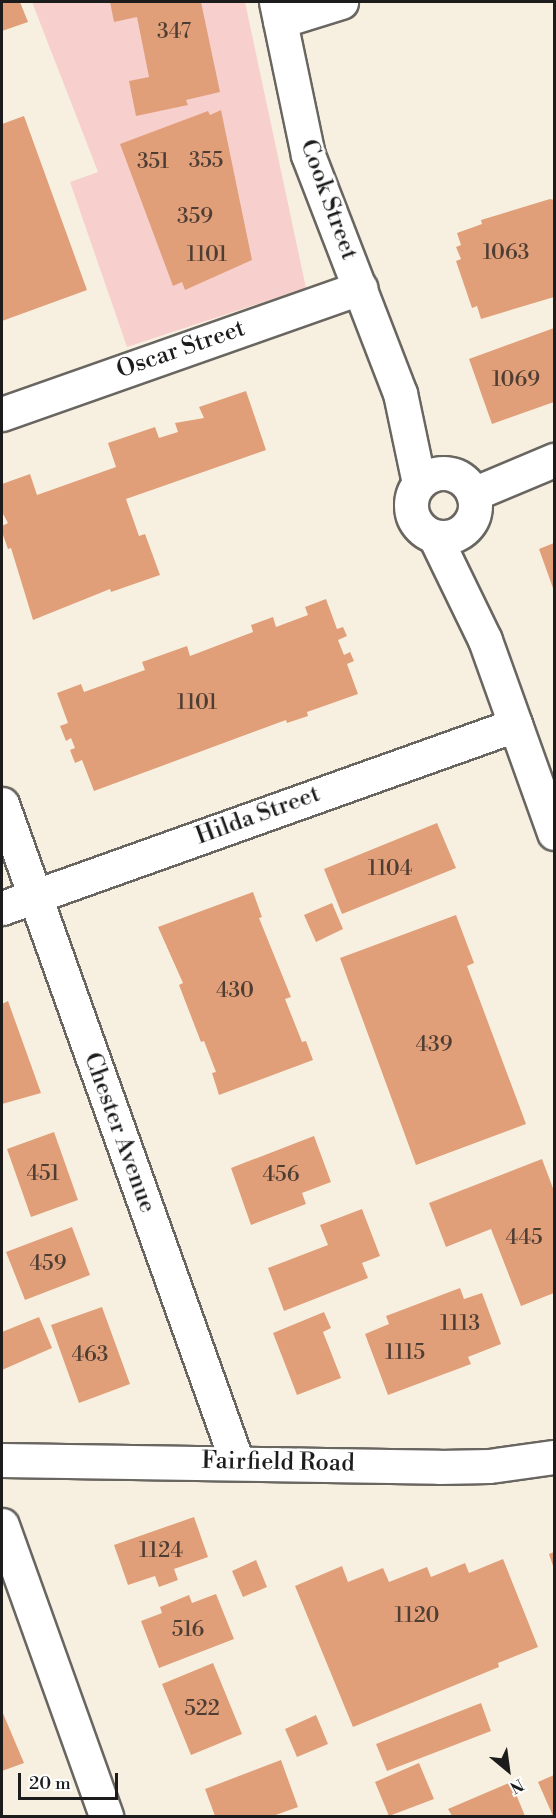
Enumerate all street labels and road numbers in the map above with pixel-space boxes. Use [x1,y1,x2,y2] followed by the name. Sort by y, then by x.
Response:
[293,136,363,264] street label: Cook Street
[113,315,249,385] street label: Oscar Street
[192,780,324,852] street label: Hilda Street
[77,1049,161,1217] street label: Chester Avenue
[201,1447,355,1479] street label: Fairfield Road

